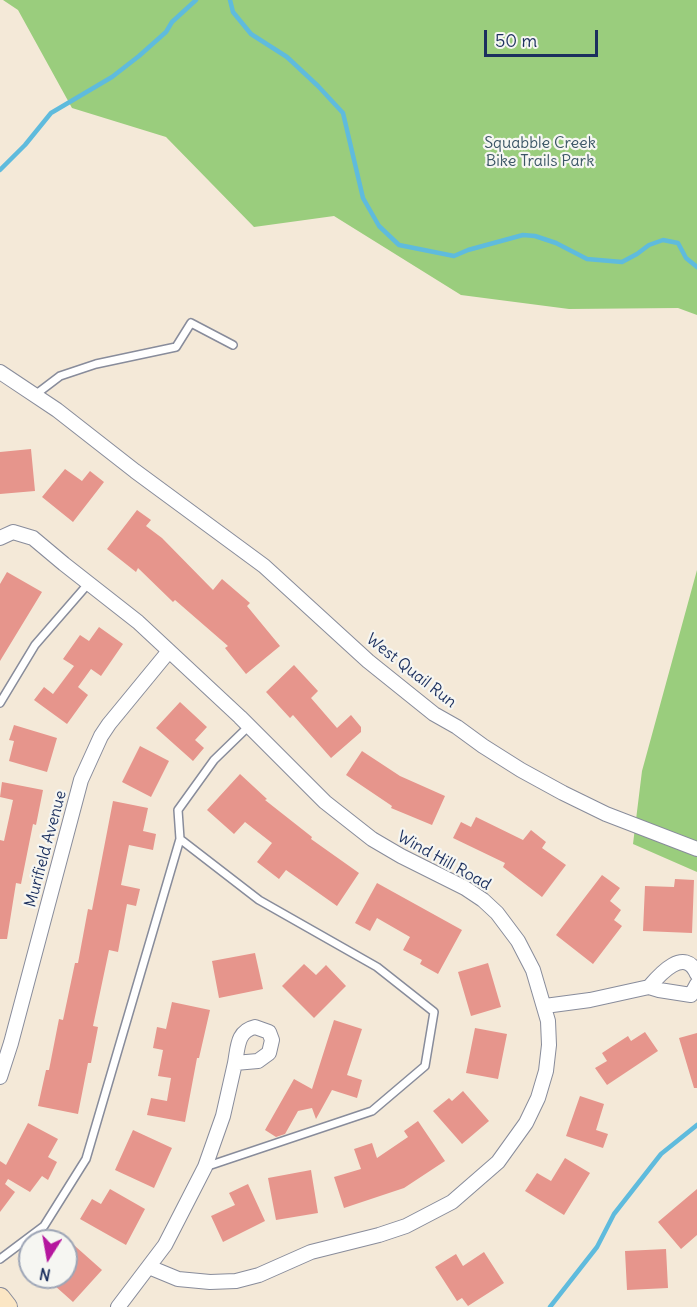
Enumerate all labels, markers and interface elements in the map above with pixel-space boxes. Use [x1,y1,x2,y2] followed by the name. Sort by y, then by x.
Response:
[487,18,601,56] scale bar
[495,29,537,52] text: 50 m
[484,133,596,171] park label: Squabble Creek Bike Trails Park
[362,630,460,712] street label: West Quail Run
[21,788,71,910] street label: Murifield Avenue
[394,827,494,895] street label: Wind Hill Road
[18,1229,78,1289] north arrow
[38,1264,52,1286] text: N

